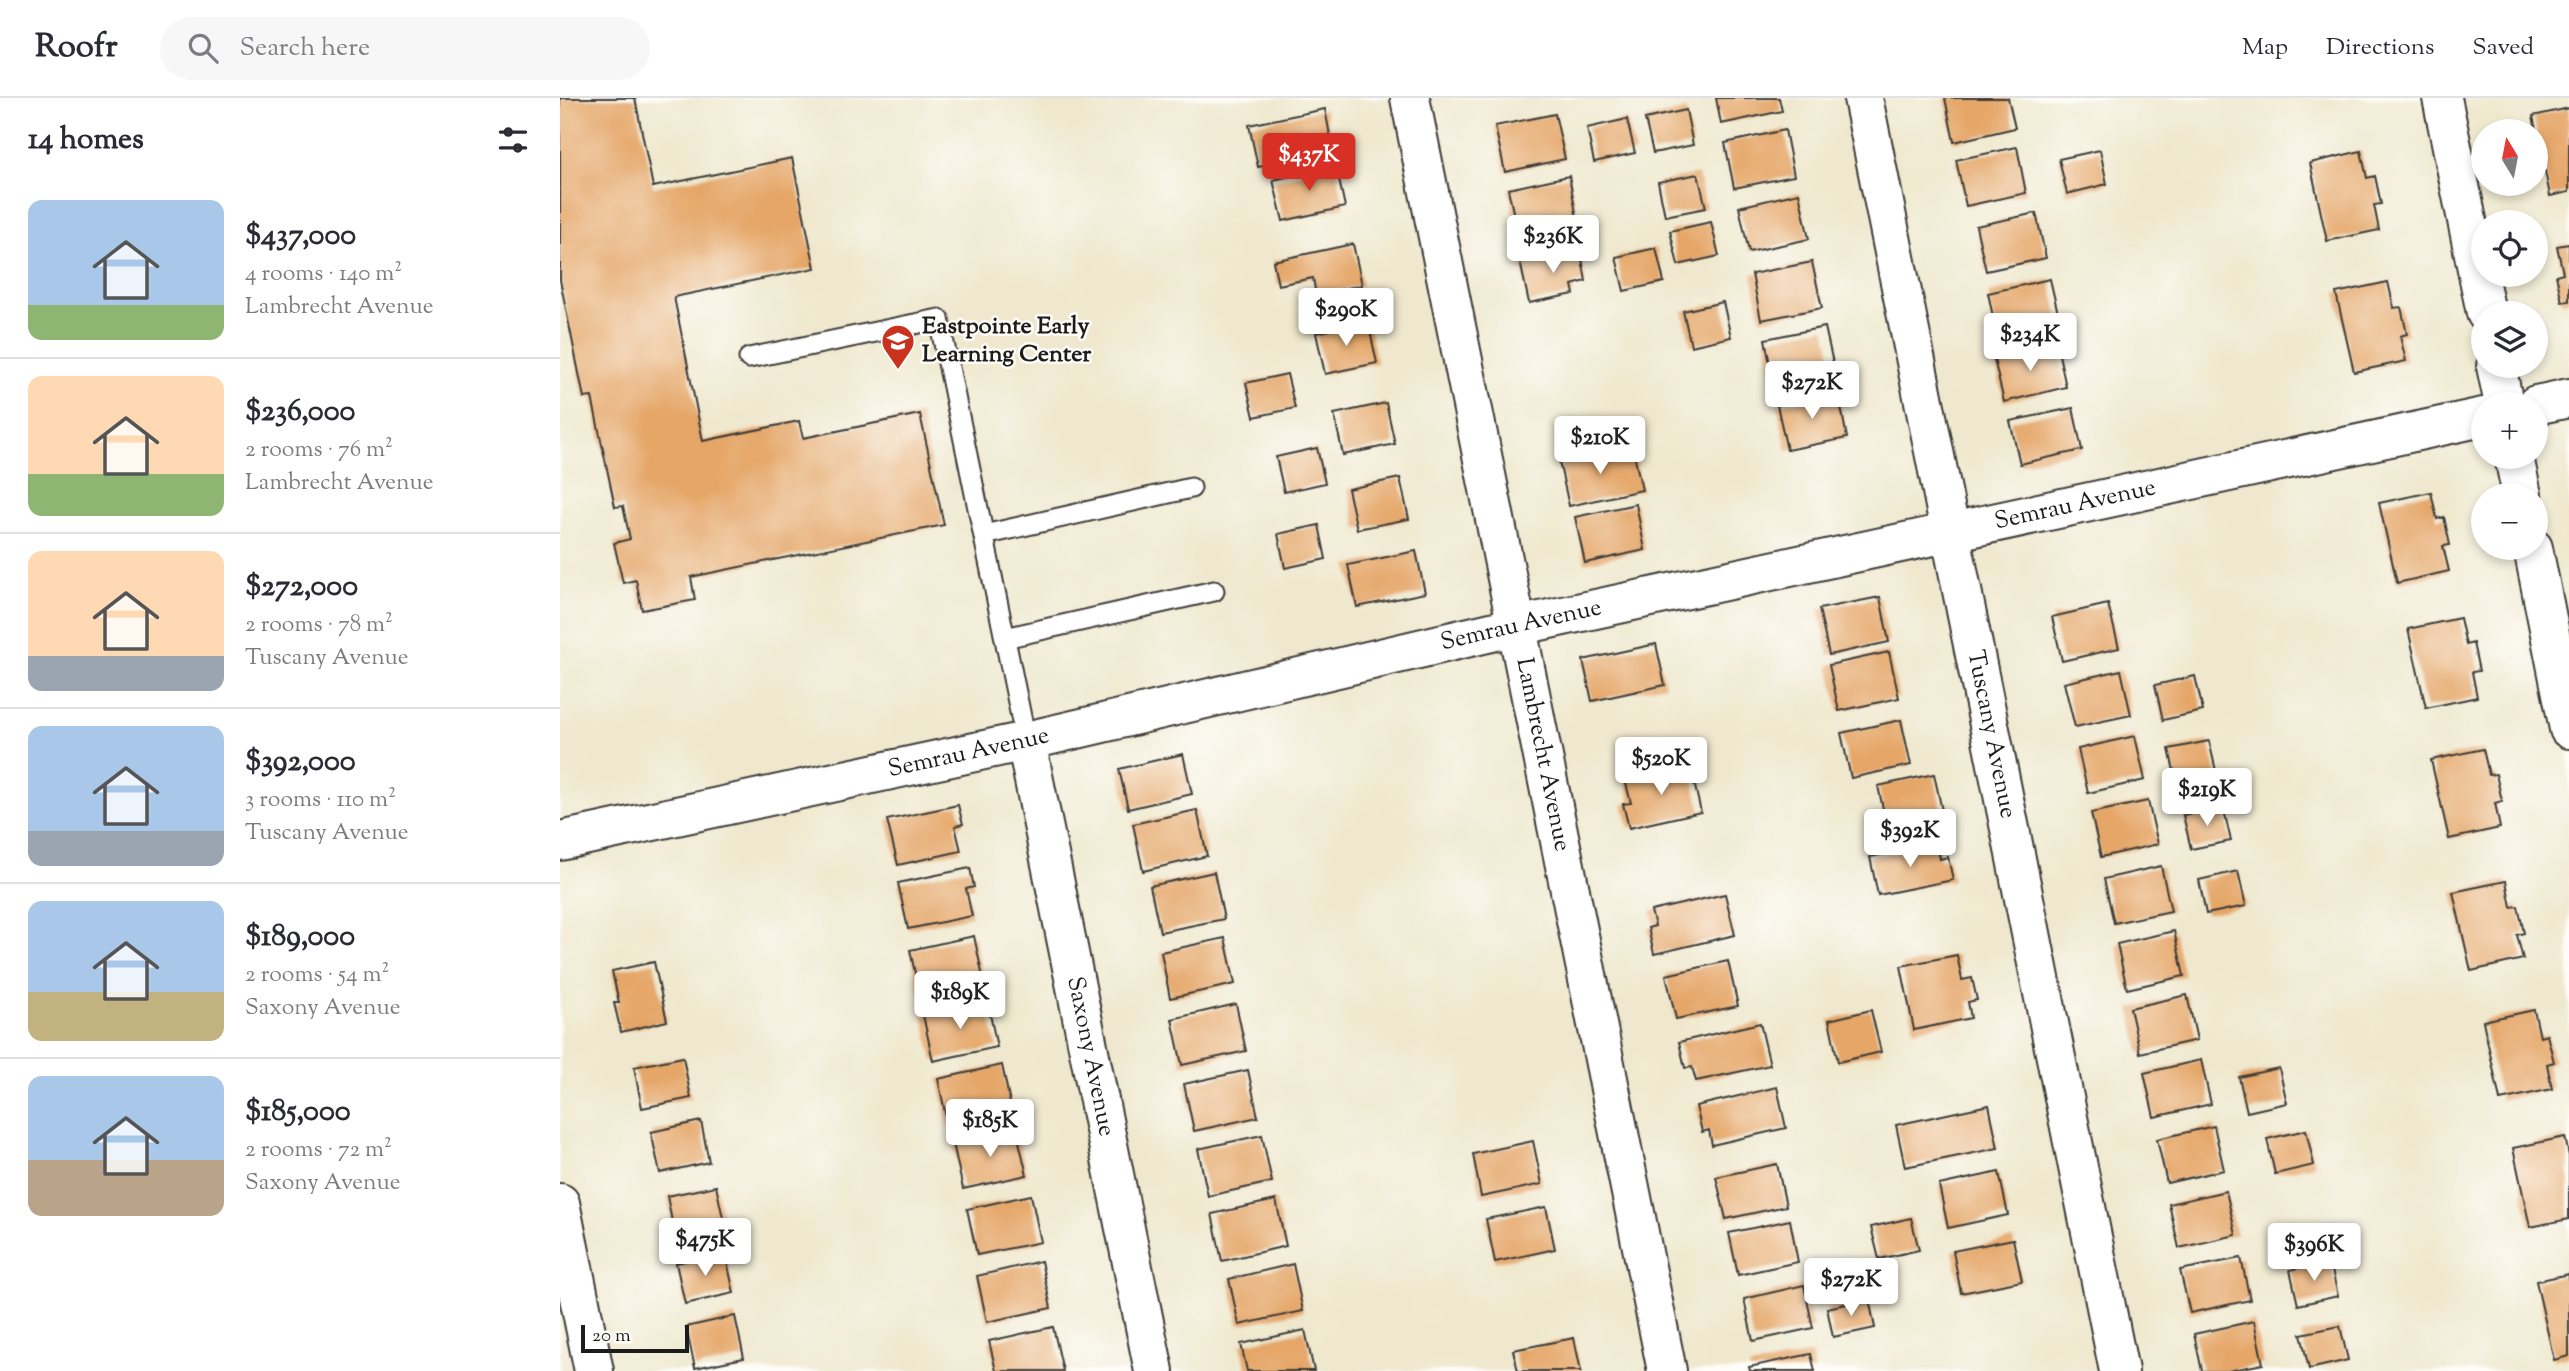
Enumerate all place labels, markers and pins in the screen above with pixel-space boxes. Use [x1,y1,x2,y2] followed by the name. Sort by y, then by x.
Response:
[1260,134,1358,193] pin: $437K
[1504,216,1602,275] pin: $236K
[1297,288,1395,348] pin: $290K
[922,310,1092,372] place label: Eastpointe Early Learning Center
[1981,314,2079,373] pin: $234K
[879,322,917,371] school or university icon: Eastpointe Early Learning Center
[1763,362,1861,421] pin: $272K
[1551,416,1649,476] pin: $210K
[1612,738,1710,797] pin: $520K
[2158,768,2256,828] pin: $219K
[1861,810,1959,869] pin: $392K
[911,972,1009,1031] pin: $189K
[941,1100,1039,1159] pin: $185K
[656,1218,754,1278] pin: $475K
[2265,1224,2363,1283] pin: $396K
[1802,1258,1900,1318] pin: $272K

